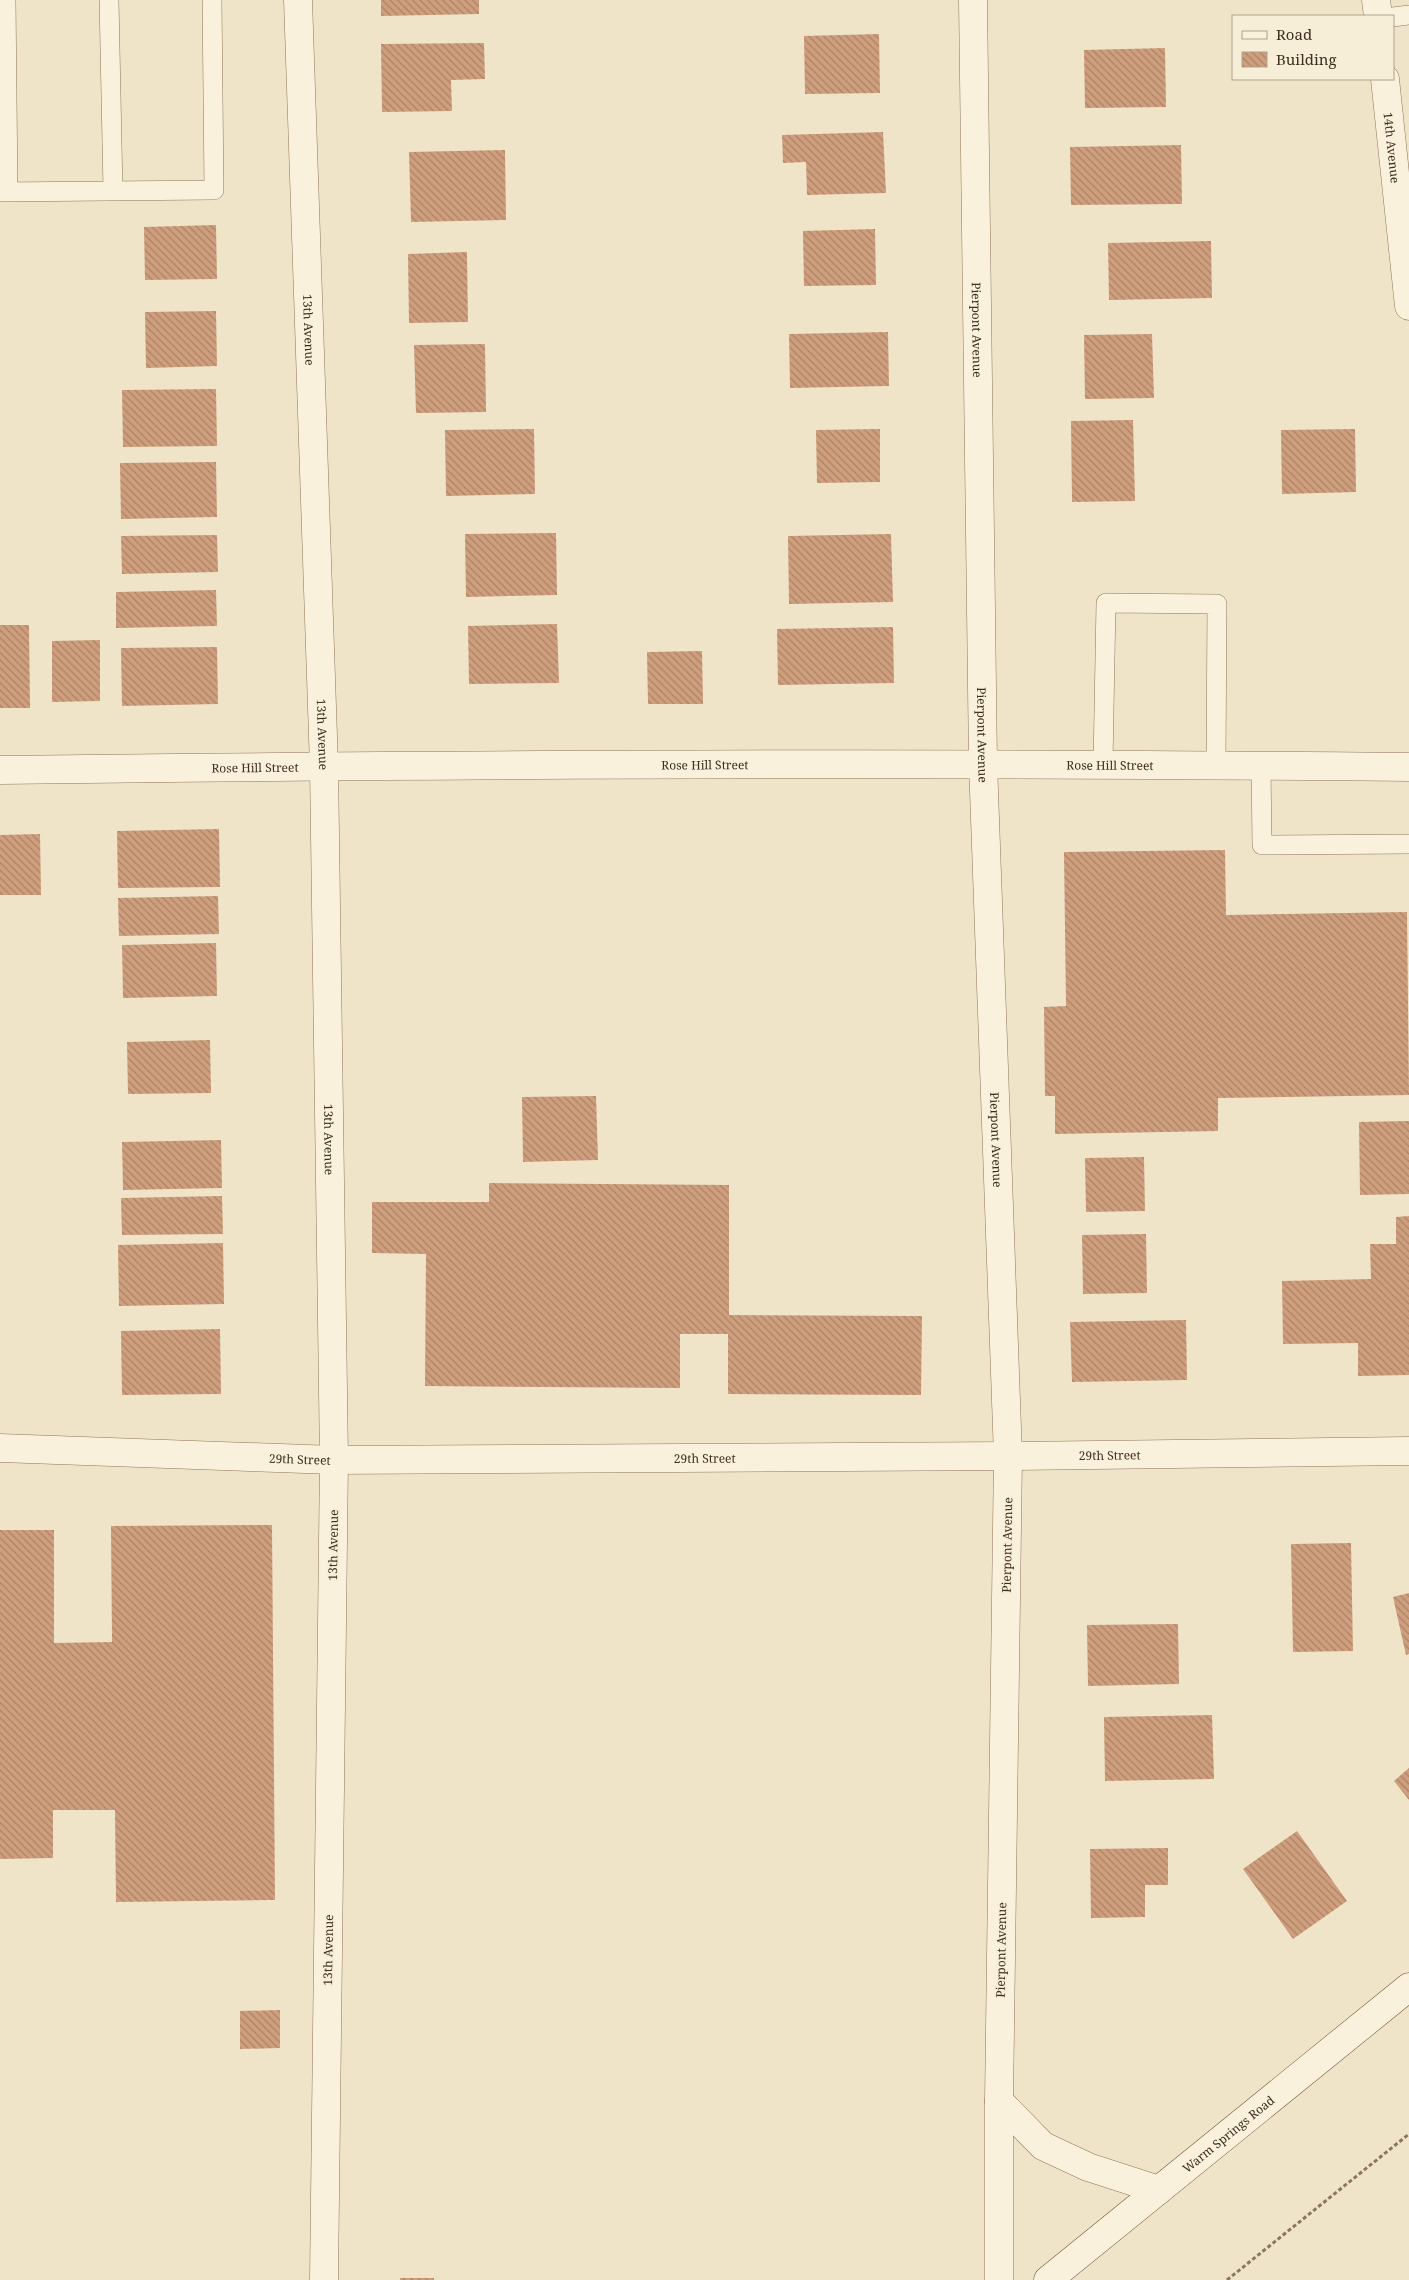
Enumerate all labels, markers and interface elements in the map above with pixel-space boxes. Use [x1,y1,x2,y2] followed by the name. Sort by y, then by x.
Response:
[1232,15,1394,80] legend
[1276,24,1312,44] text: Road
[1276,49,1337,69] text: Building
[1380,111,1404,184] street label: 14th Avenue
[968,282,986,378] street label: Pierpont Avenue
[299,294,319,366] street label: 13th Avenue
[974,687,992,783] street label: Pierpont Avenue
[313,699,333,770] street label: 13th Avenue
[661,756,749,773] street label: Rose Hill Street
[1066,756,1154,773] street label: Rose Hill Street
[211,758,299,776] street label: Rose Hill Street
[986,1092,1007,1188] street label: Pierpont Avenue
[320,1104,338,1175] street label: 13th Avenue
[1079,1446,1141,1464] street label: 29th Street
[269,1449,331,1468] street label: 29th Street
[674,1449,736,1466] street label: 29th Street
[998,1497,1016,1593] street label: Pierpont Avenue
[324,1509,342,1581] street label: 13th Avenue
[992,1902,1010,1998] street label: Pierpont Avenue
[319,1914,337,1986] street label: 13th Avenue
[1179,2091,1278,2176] street label: Warm Springs Road

